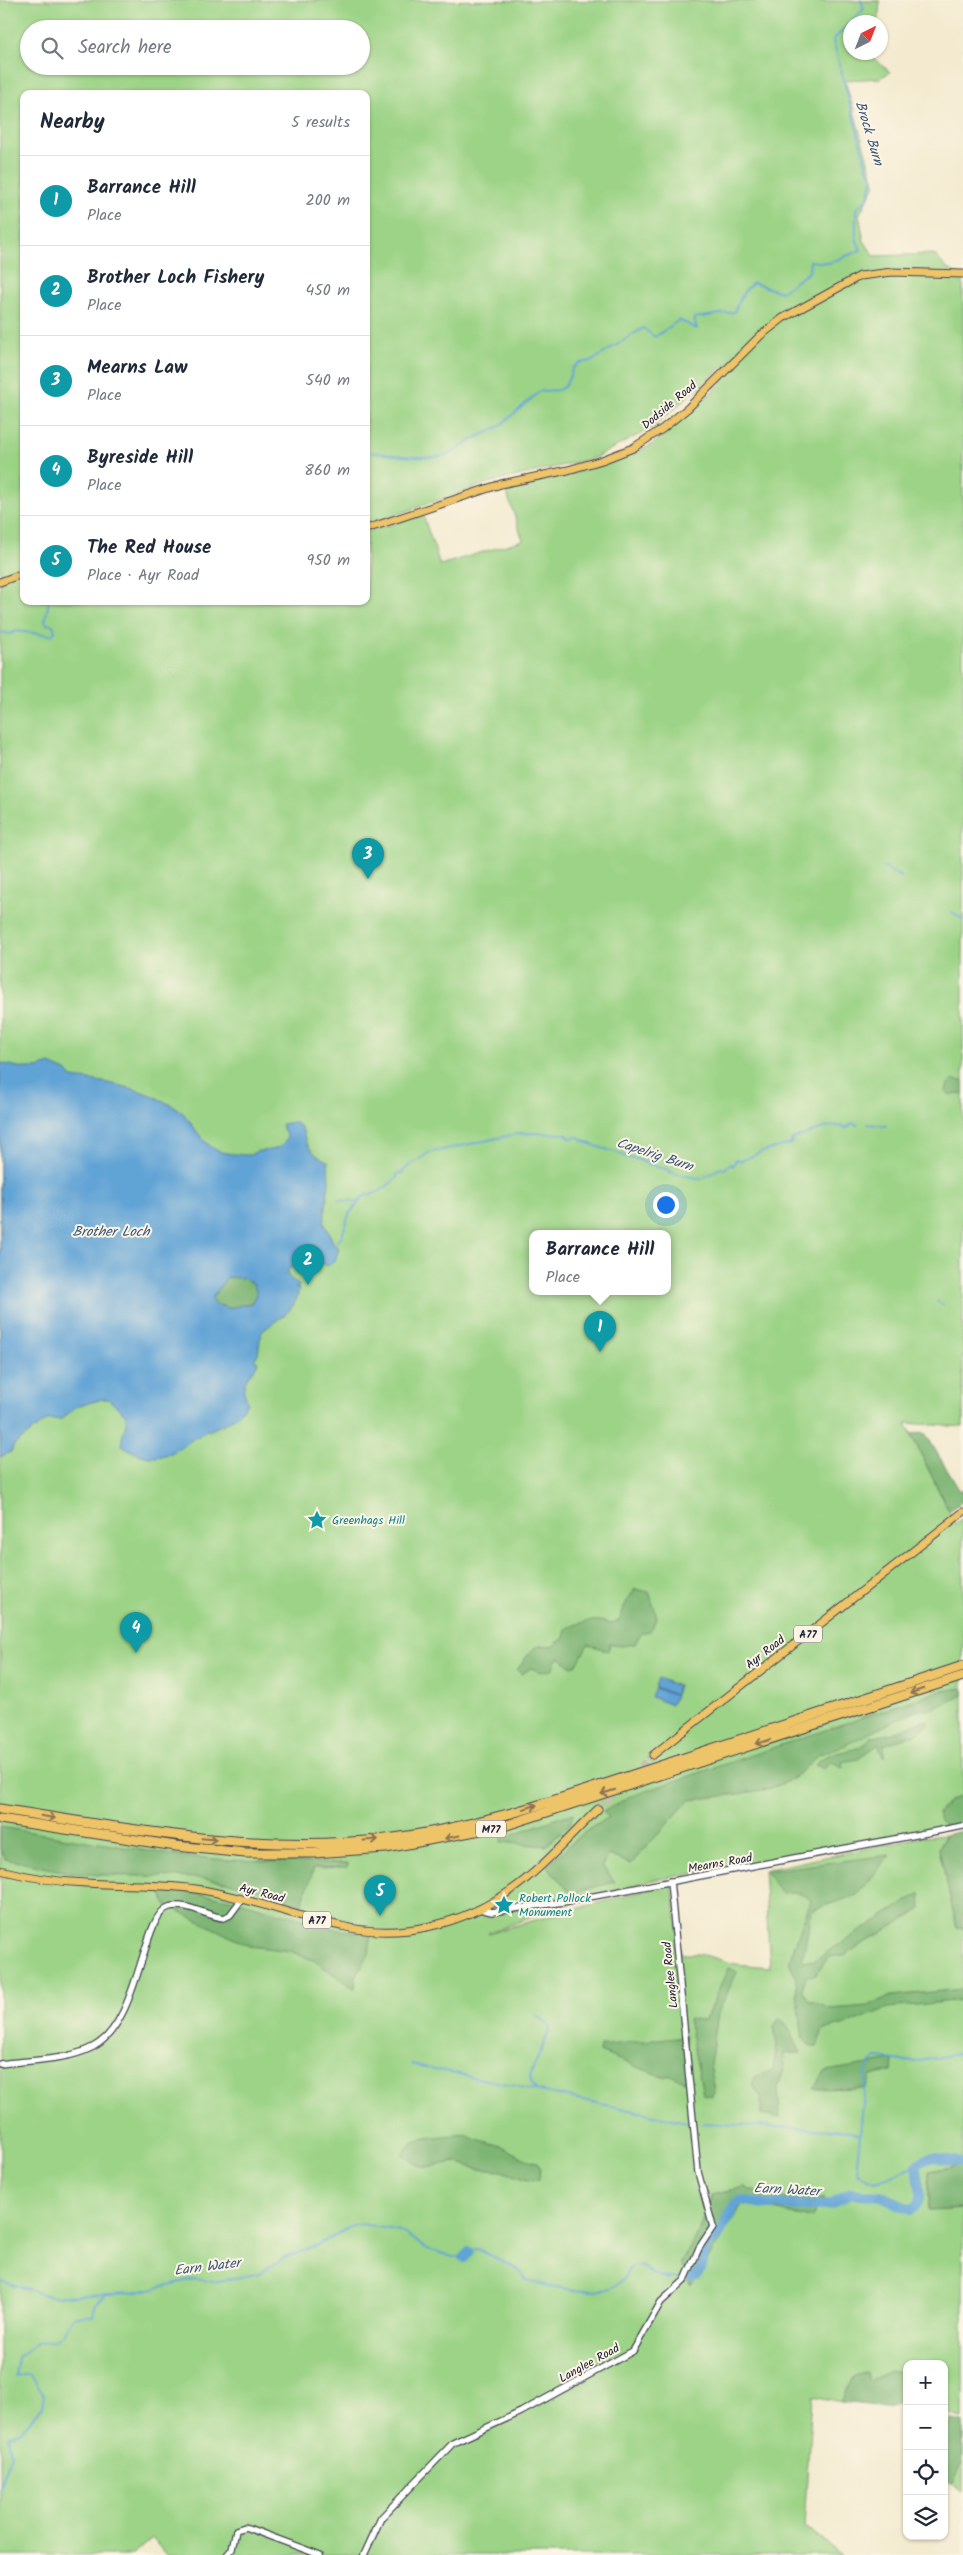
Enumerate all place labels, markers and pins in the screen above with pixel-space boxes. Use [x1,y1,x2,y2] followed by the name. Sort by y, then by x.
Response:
[352,838,384,879] pin: 3
[292,1244,324,1285] pin: 2
[584,1311,616,1352] pin: 1
[306,1509,328,1531] place icon: Greenhags Hill
[332,1511,405,1530] place label: Greenhags Hill
[120,1612,152,1653] pin: 4
[364,1875,396,1916] pin: 5
[519,1889,591,1922] place label: Robert Pollock Monument
[493,1894,515,1916] place icon: Robert Pollock Monument

